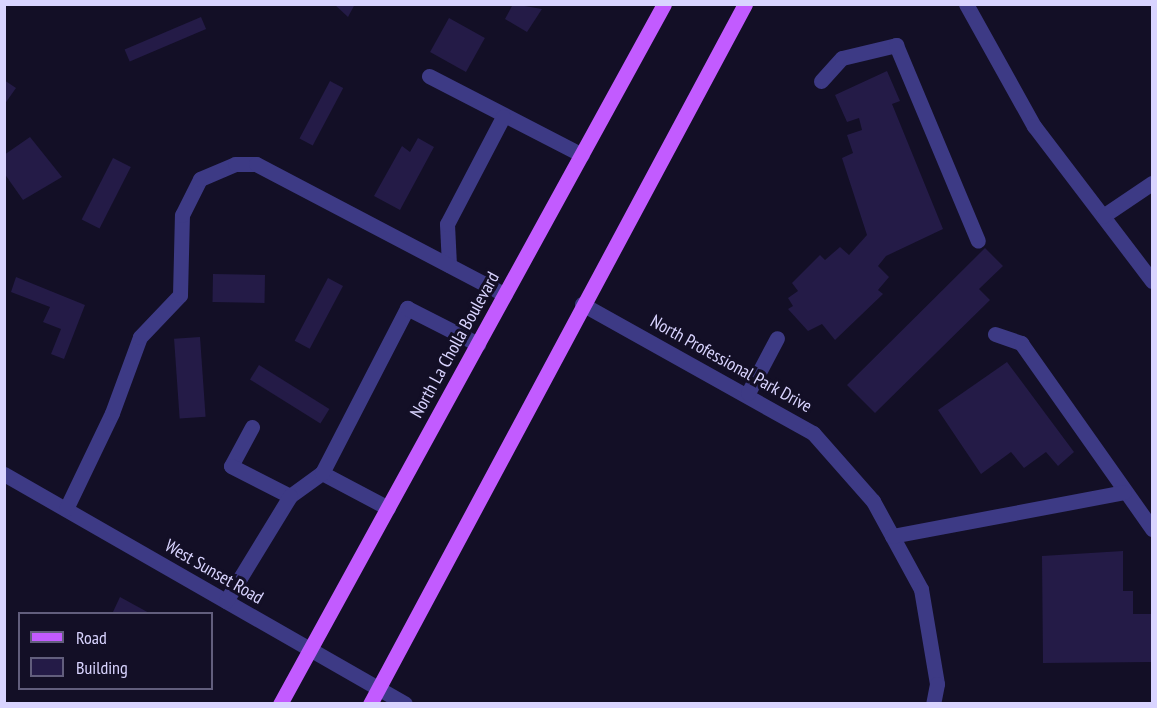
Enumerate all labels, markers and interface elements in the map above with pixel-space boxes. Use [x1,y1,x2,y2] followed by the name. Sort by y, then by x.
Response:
[406,268,504,422] street label: North La Cholla Boulevard
[646,310,816,418] street label: North Professional Park Drive
[161,535,267,609] street label: West Sunset Road
[18,612,213,690] legend
[76,626,107,649] text: Road
[76,656,128,679] text: Building

